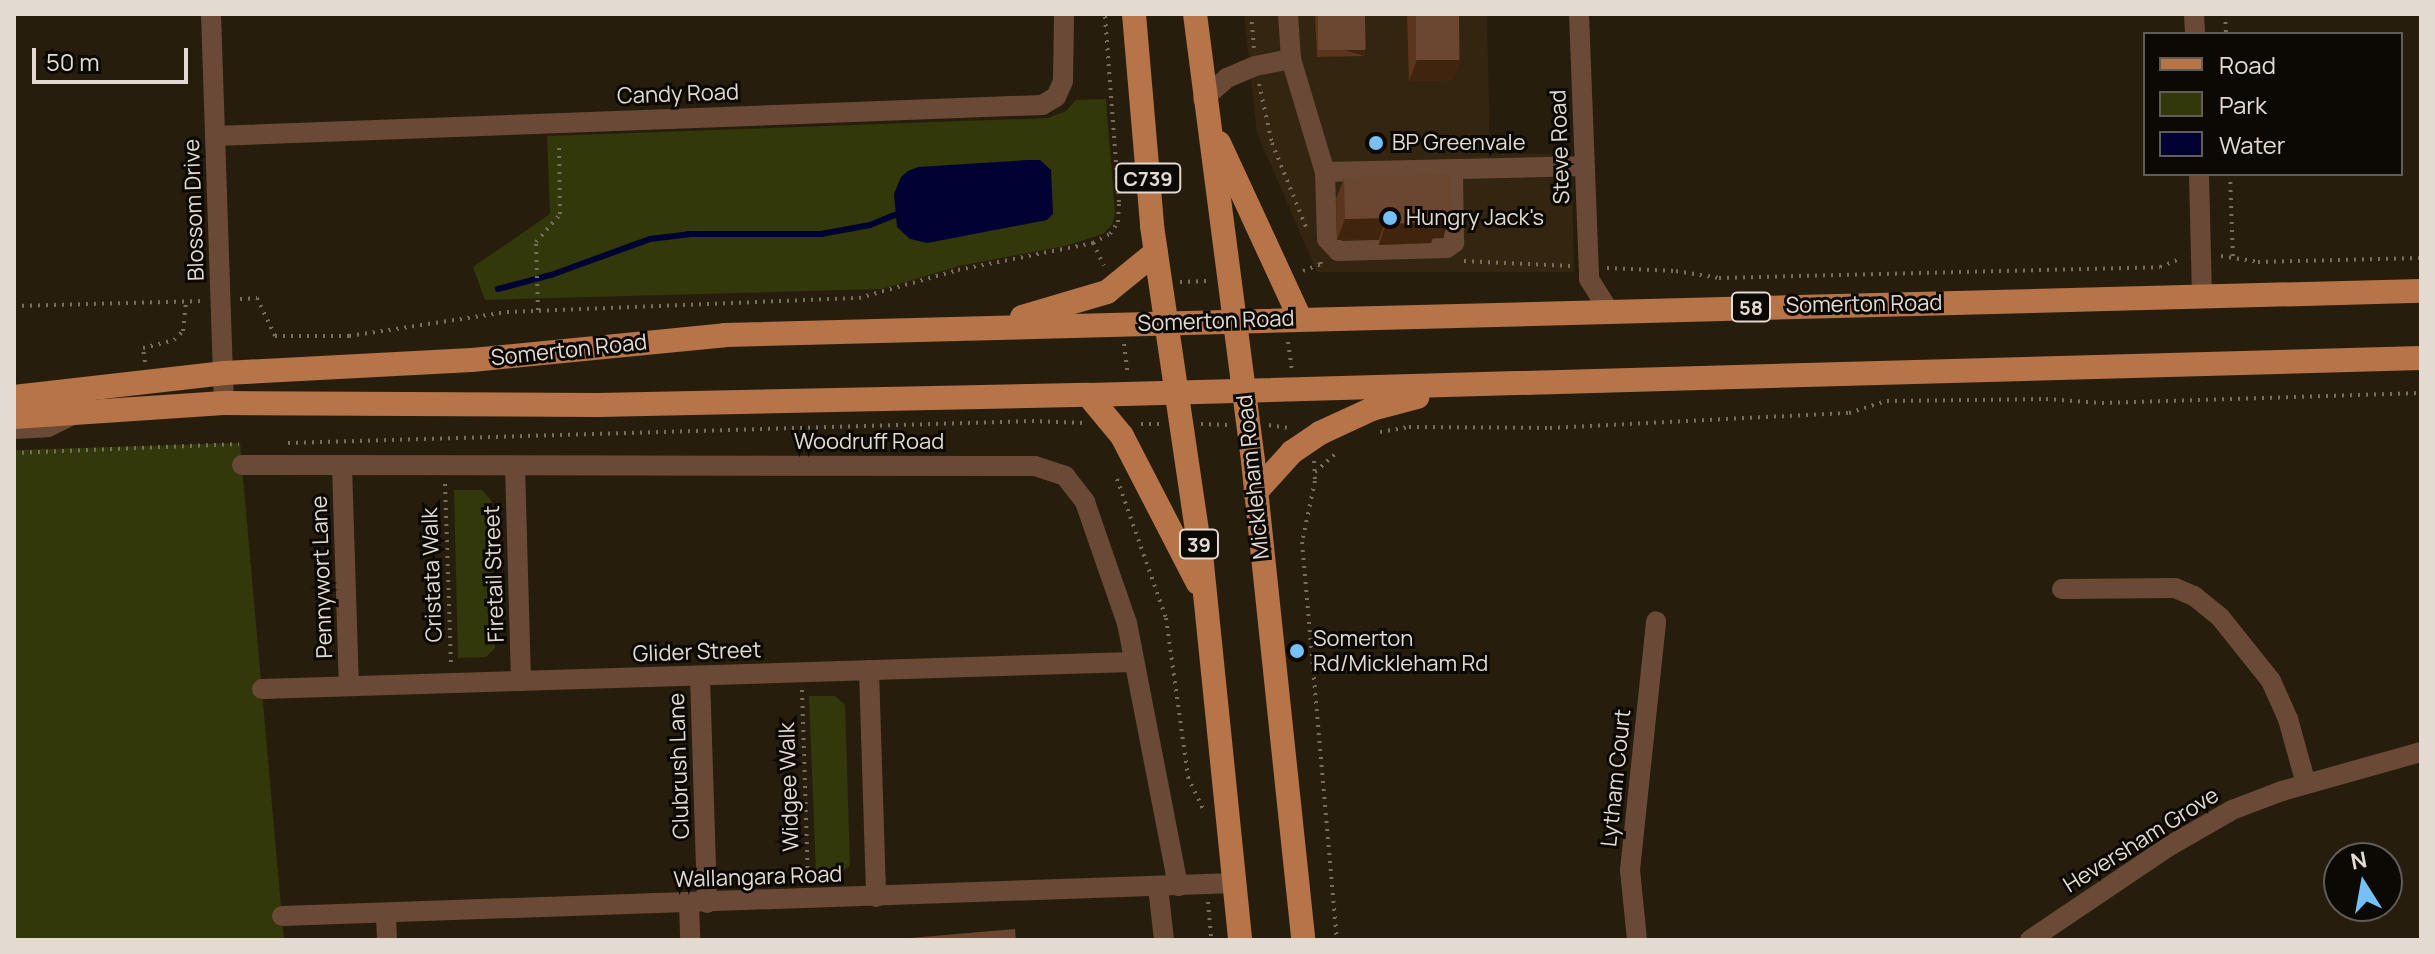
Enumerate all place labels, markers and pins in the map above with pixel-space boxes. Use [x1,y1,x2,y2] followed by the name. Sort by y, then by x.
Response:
[1392,130,1526,156] place label: BP Greenvale
[1367,134,1385,152] marker: BP Greenvale
[1406,205,1544,231] place label: Hungry Jack's
[1381,209,1399,227] marker: Hungry Jack's
[1313,625,1488,676] place label: Somerton Rd/Mickleham Rd
[1288,642,1306,660] marker: Somerton Rd/Mickleham Rd

